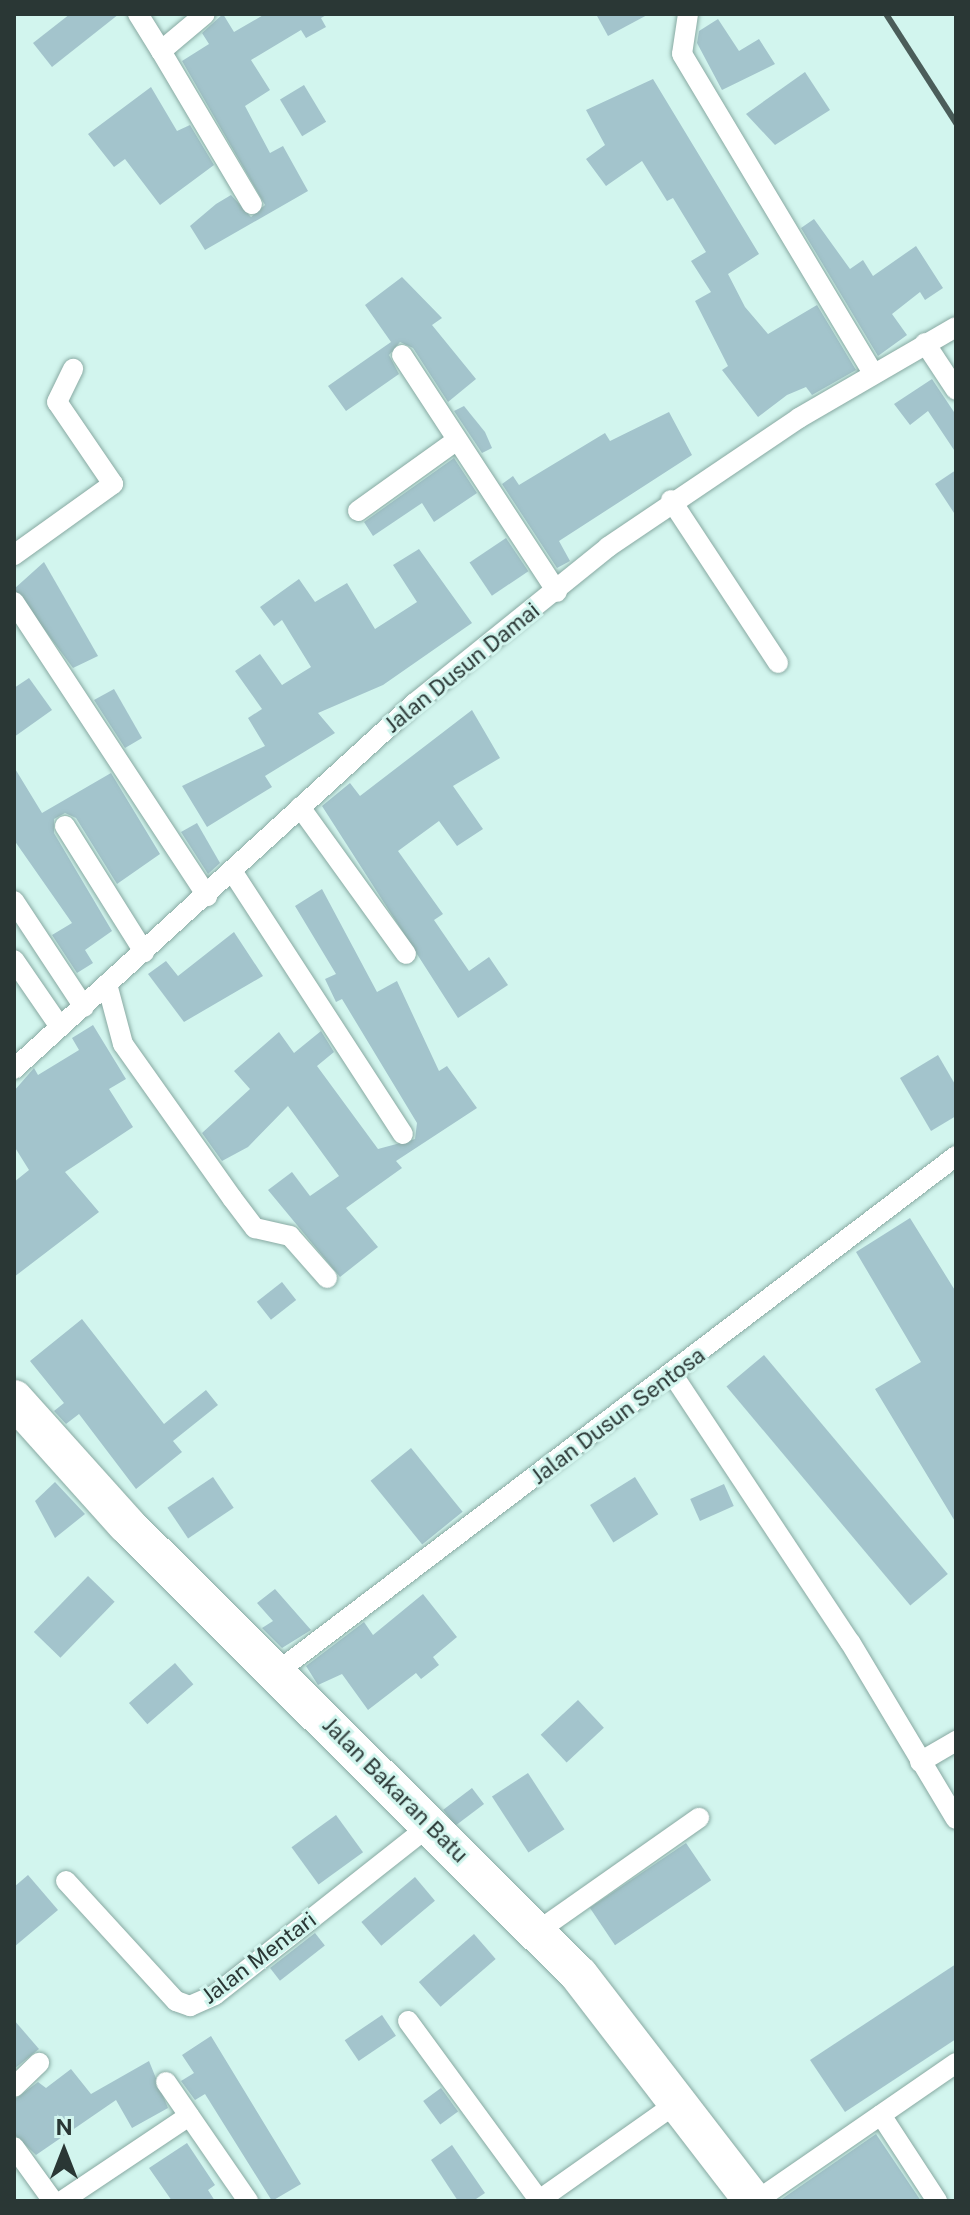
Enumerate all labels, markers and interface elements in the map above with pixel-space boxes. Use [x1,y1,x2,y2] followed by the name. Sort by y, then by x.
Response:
[379,597,545,739] street label: Jalan Dusun Damai
[526,1342,710,1490] street label: Jalan Dusun Sentosa
[317,1712,473,1868] street label: Jalan Bakaran Batu
[197,1906,321,2010] street label: Jalan Mentari
[24,2111,104,2191] north arrow
[55,2114,73,2140] text: N

